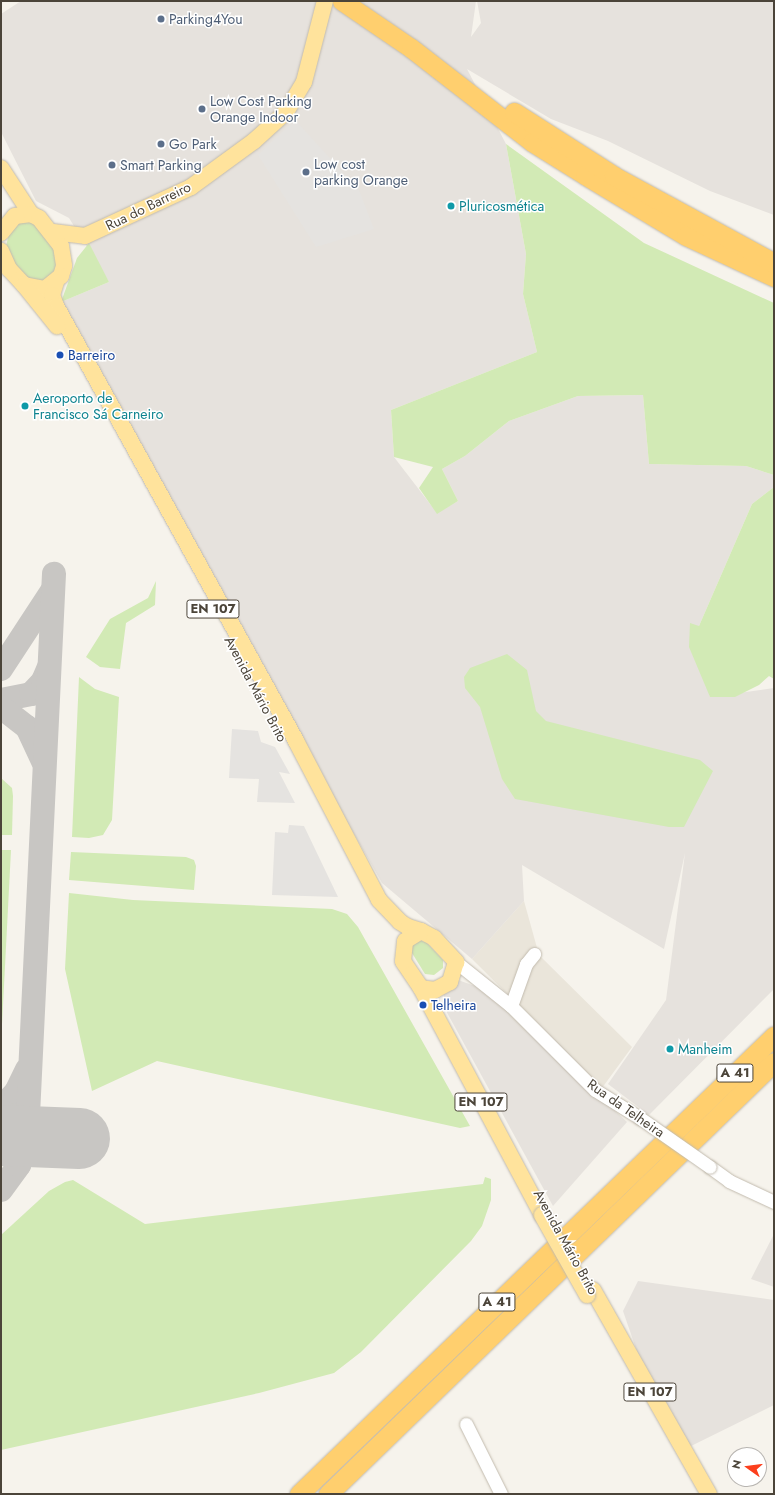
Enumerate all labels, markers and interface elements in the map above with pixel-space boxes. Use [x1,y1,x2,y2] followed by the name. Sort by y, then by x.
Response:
[169,11,243,27] place label: Parking4You
[156,14,166,24] marker: Parking4You
[210,93,312,126] place label: Low Cost Parking Orange Indoor
[197,104,207,114] marker: Low Cost Parking Orange Indoor
[169,136,217,152] place label: Go Park
[156,139,166,149] marker: Go Park
[314,156,408,188] place label: Low cost parking Orange
[120,157,202,173] place label: Smart Parking
[107,160,117,170] marker: Smart Parking
[301,167,311,177] marker: Low cost parking Orange
[103,178,193,234] street label: Rua do Barreiro
[459,198,544,214] place label: Pluricosmética
[446,201,456,211] marker: Pluricosmética
[68,347,115,363] place label: Barreiro
[55,350,65,360] marker: Barreiro
[33,390,163,422] place label: Aeroporto de Francisco Sá Carneiro
[20,401,30,411] marker: Aeroporto de Francisco Sá Carneiro
[186,598,240,620] road number: EN 107
[221,633,291,745] street label: Avenida Mário Brito
[431,997,476,1013] place label: Telheira
[418,1000,428,1010] marker: Telheira
[678,1041,733,1057] place label: Manheim
[665,1044,675,1054] marker: Manheim
[716,1062,754,1084] road number: A 41
[584,1075,668,1141] street label: Rua da Telheira
[454,1091,508,1113] road number: EN 107
[530,1187,602,1297] street label: Avenida Mário Brito
[478,1291,516,1313] road number: A 41
[623,1381,677,1403] road number: EN 107
[727,1447,767,1487] north arrow
[728,1458,745,1471] text: N

